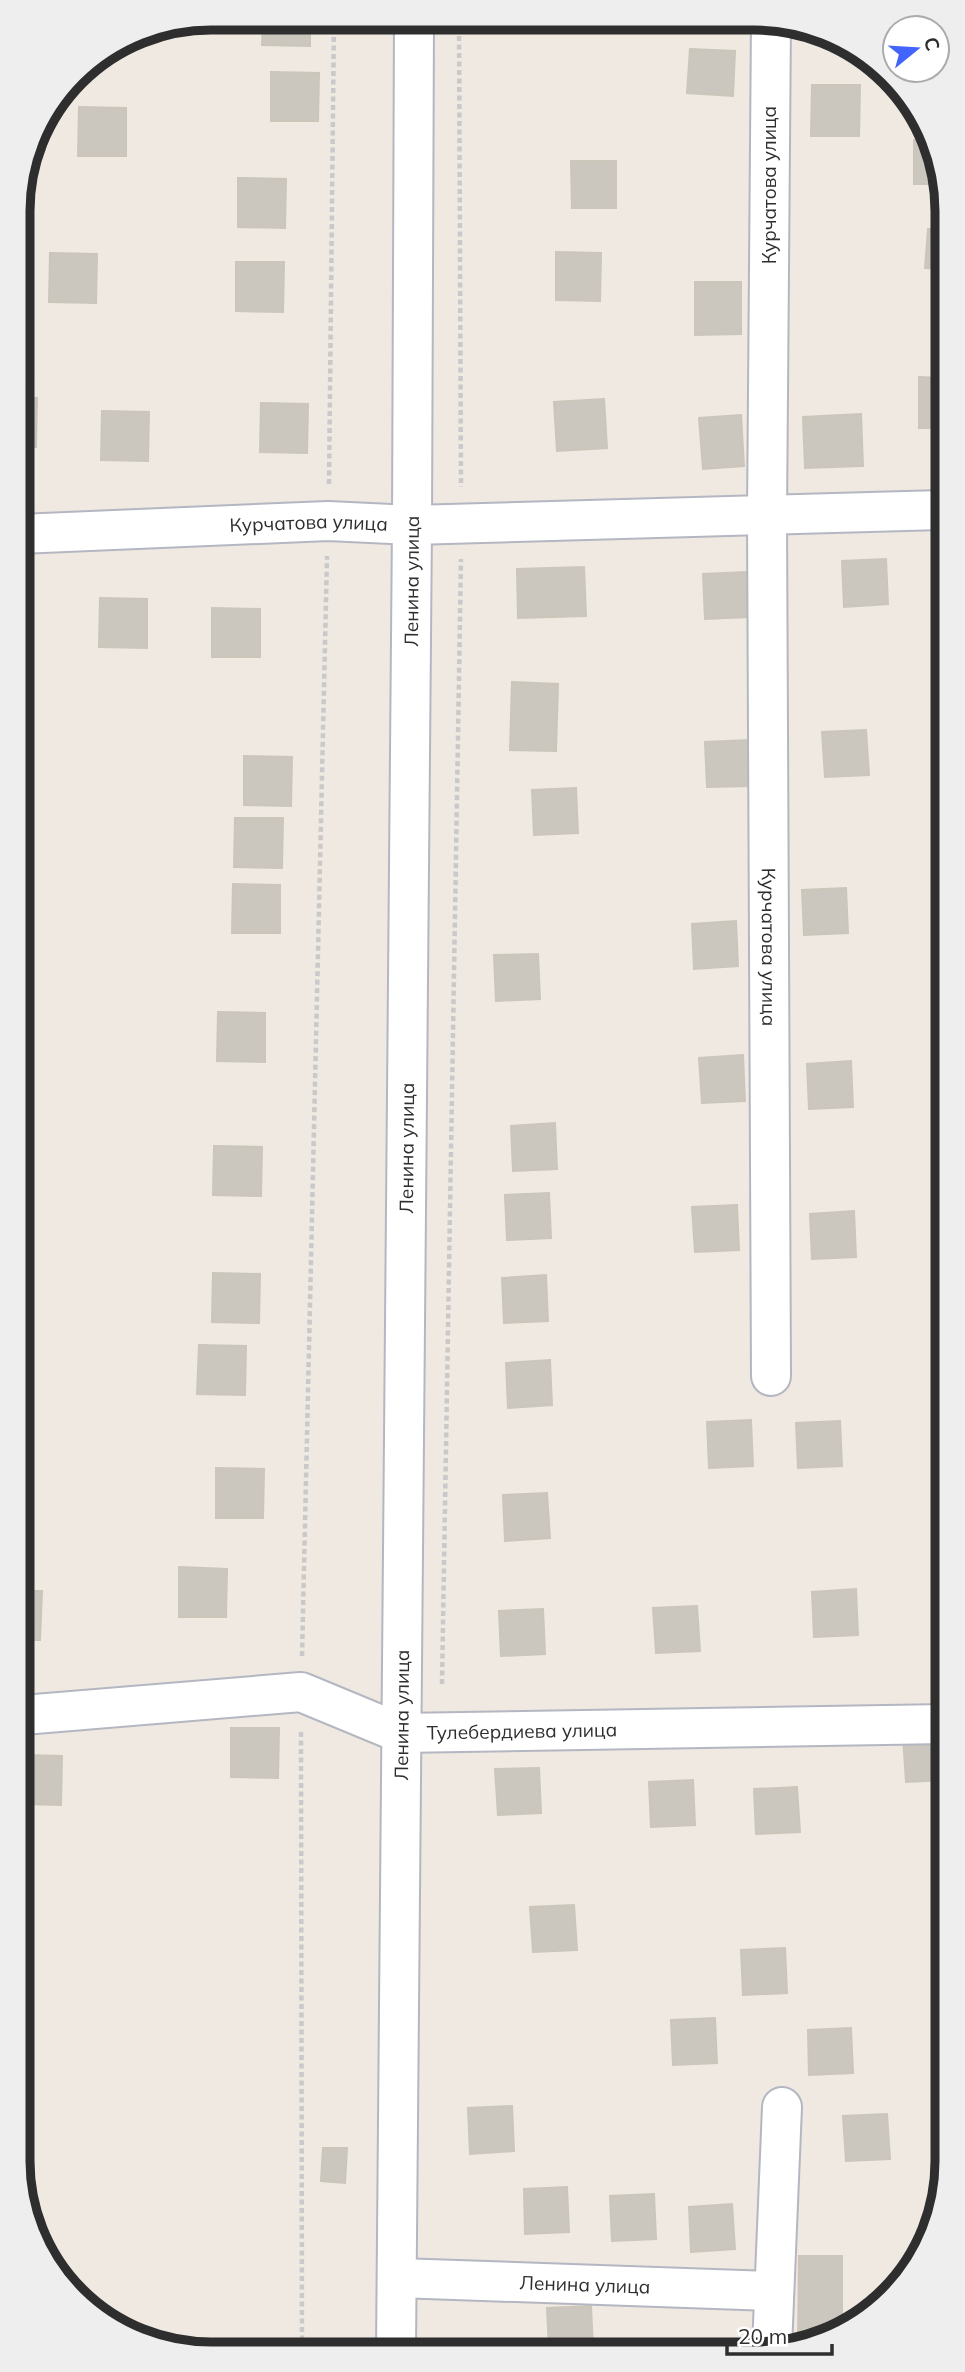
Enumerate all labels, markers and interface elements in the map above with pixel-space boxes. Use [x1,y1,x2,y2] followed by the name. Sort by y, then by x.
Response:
[881,14,951,84] north arrow
[919,34,946,54] text: С
[757,106,781,264] street label: Курчатова улица
[229,509,388,537] street label: Курчатова улица
[399,516,424,647] street label: Ленина улица
[757,868,781,1026] street label: Курчатова улица
[394,1082,419,1214] street label: Ленина улица
[389,1649,414,1781] street label: Ленина улица
[426,1717,617,1745] street label: Тулебердиева улица
[519,2270,651,2299] street label: Ленина улица
[727,2312,832,2356] scale bar
[738,2323,787,2349] text: 20 m

